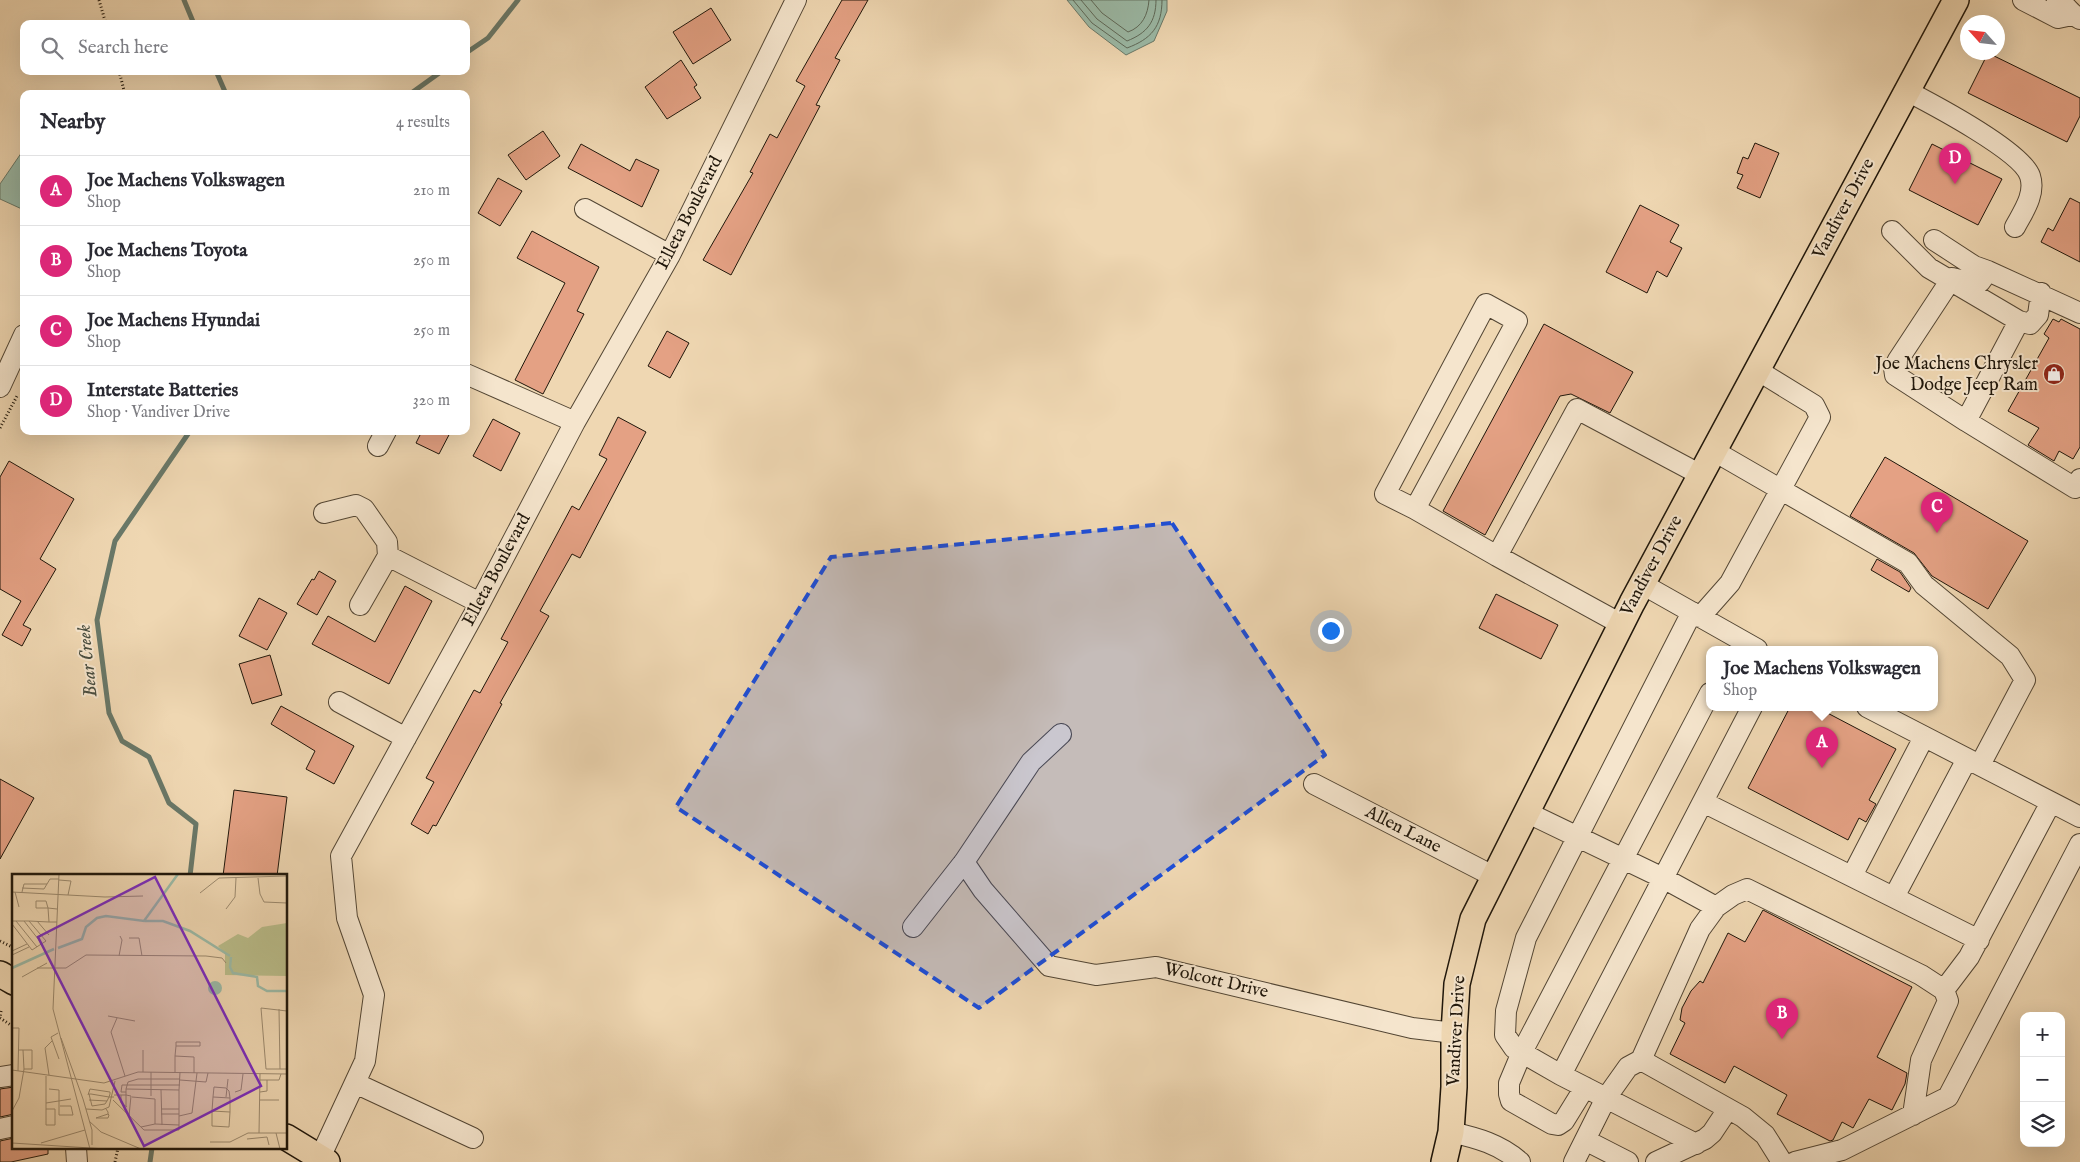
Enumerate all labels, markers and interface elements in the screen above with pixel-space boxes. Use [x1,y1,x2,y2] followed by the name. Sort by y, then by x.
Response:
[1960,15,2005,60] north arrow
[20,20,470,75] search box
[38,34,66,62] icon: search
[78,36,169,60] text: Search here
[40,109,105,136] text: Nearby
[396,113,450,133] text: 4 results
[1939,143,1971,184] pin: D
[652,152,729,274] street label: Elleta Boulevard
[1807,155,1880,264] street label: Vandiver Drive
[87,169,285,193] text: Joe Machens Volkswagen
[51,181,61,201] text: A
[413,181,450,201] text: 210 m
[87,193,121,213] text: Shop
[87,239,248,263] text: Joe Machens Toyota
[51,251,61,271] text: B
[413,251,450,271] text: 250 m
[87,263,121,283] text: Shop
[87,309,260,333] text: Joe Machens Hyundai
[50,321,62,341] text: C
[413,321,450,341] text: 250 m
[87,333,121,353] text: Shop
[1873,353,2038,397] place label: Joe Machens Chrysler Dodge Jeep Ram
[2042,362,2066,386] shop icon: Joe Machens Chrysler Dodge Jeep Ram
[87,379,238,403] text: Interstate Batteries
[50,391,62,411] text: D
[413,391,450,411] text: 320 m
[87,403,230,423] text: Shop · Vandiver Drive
[1921,492,1953,533] pin: C
[458,509,537,630] street label: Elleta Boulevard
[1615,512,1688,621] street label: Vandiver Drive
[1318,618,1344,644] your location
[72,623,104,698] water label: Bear Creek
[1706,646,1938,711] popup
[1723,657,1921,681] text: Joe Machens Volkswagen
[1723,681,1757,701] text: Shop
[1806,727,1838,768] pin: A
[1360,801,1445,859] street label: Allen Lane
[12,874,288,1150] inset map
[1162,958,1270,1004] street label: Wolcott Drive
[1443,975,1471,1088] street label: Vandiver Drive
[1766,998,1798,1039] pin: B
[2020,1012,2065,1147] map controls
[2020,1012,2065,1057] button: +
[2020,1057,2065,1102] button: −
[2020,1102,2065,1147] button: layers

